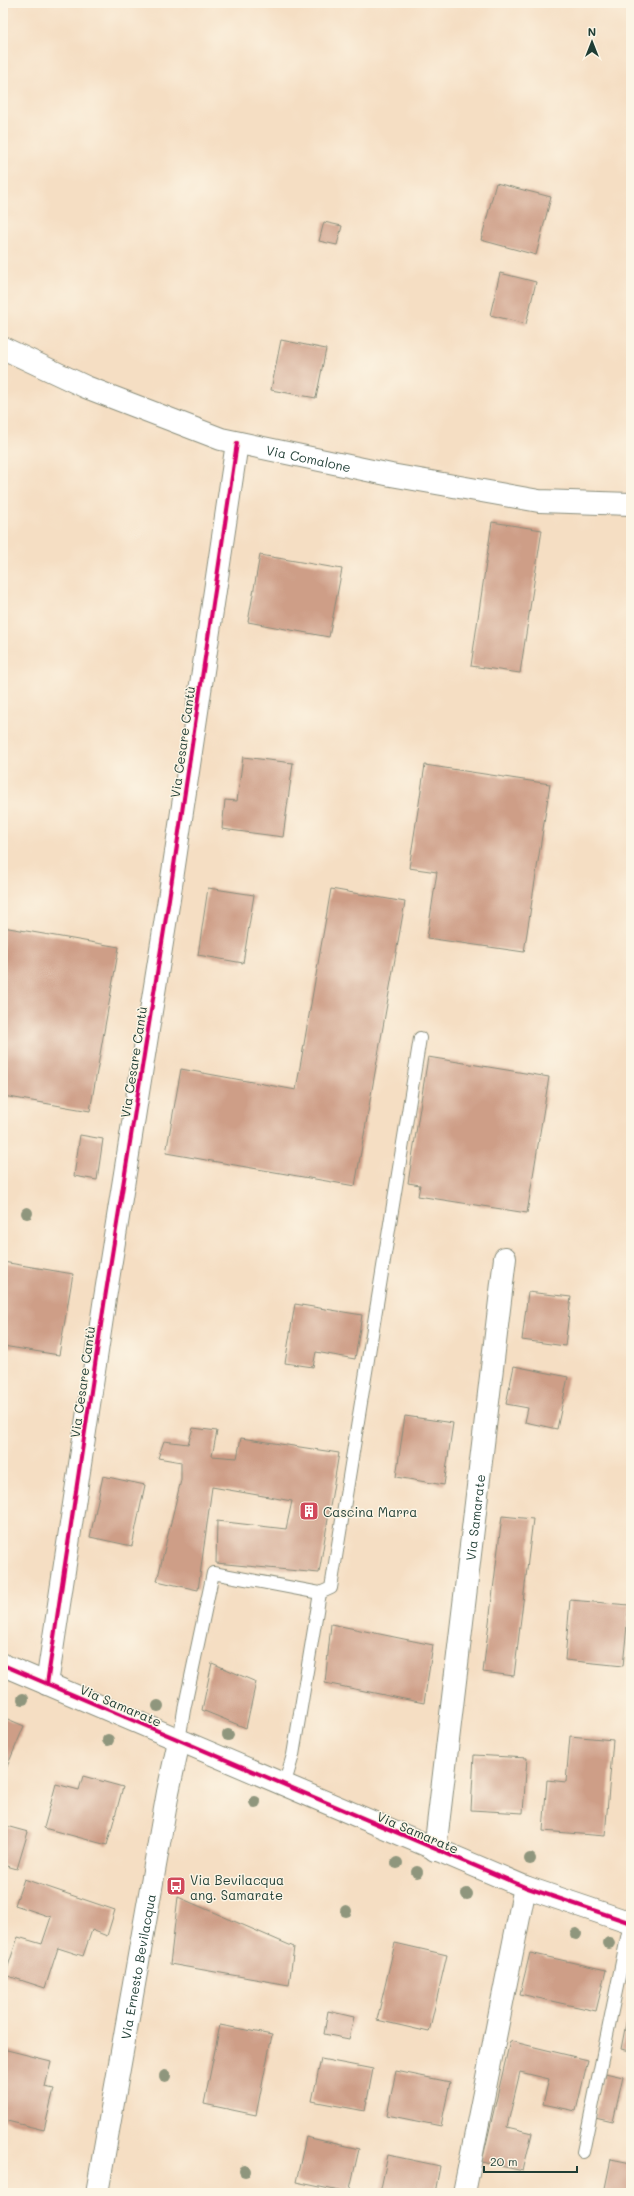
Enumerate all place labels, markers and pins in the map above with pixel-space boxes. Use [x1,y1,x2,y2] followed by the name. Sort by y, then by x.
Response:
[298,1500,320,1522] building icon: Cascina Marra
[323,1503,417,1520] place label: Cascina Marra
[190,1871,284,1903] place label: Via Bevilacqua ang. Samarate
[165,1875,187,1897] bus stop icon: Via Bevilacqua ang. Samarate

